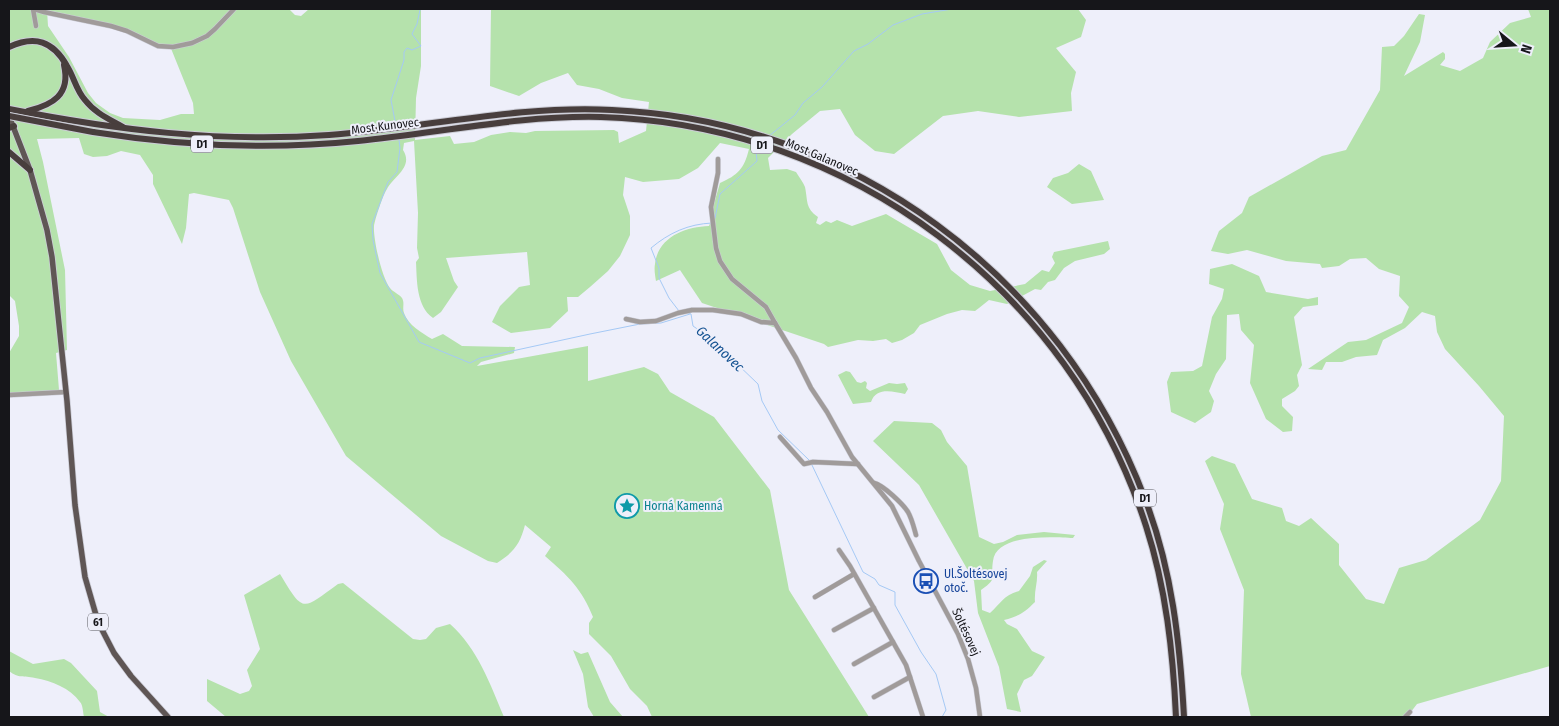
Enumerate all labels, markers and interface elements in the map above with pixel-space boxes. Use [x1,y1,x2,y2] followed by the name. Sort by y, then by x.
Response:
[1489,20,1539,70] north arrow
[1517,42,1535,55] text: N
[350,115,420,137] street label: Most Kunovec
[784,135,860,179] street label: Most Galanovec
[191,136,213,152] road number: D1
[751,136,773,154] road number: D1
[692,323,748,376] water label: Galanovec
[1134,489,1156,506] road number: D1
[614,493,640,519] place icon: Horná Kamenná
[644,499,723,513] place label: Horná Kamenná
[944,566,1008,595] place label: Ul.Šoltésovej otoč.
[913,568,939,594] bus stop icon: Ul.Šoltésovej otoč.
[949,606,984,658] street label: Šoltésovej
[88,614,108,630] road number: 61

